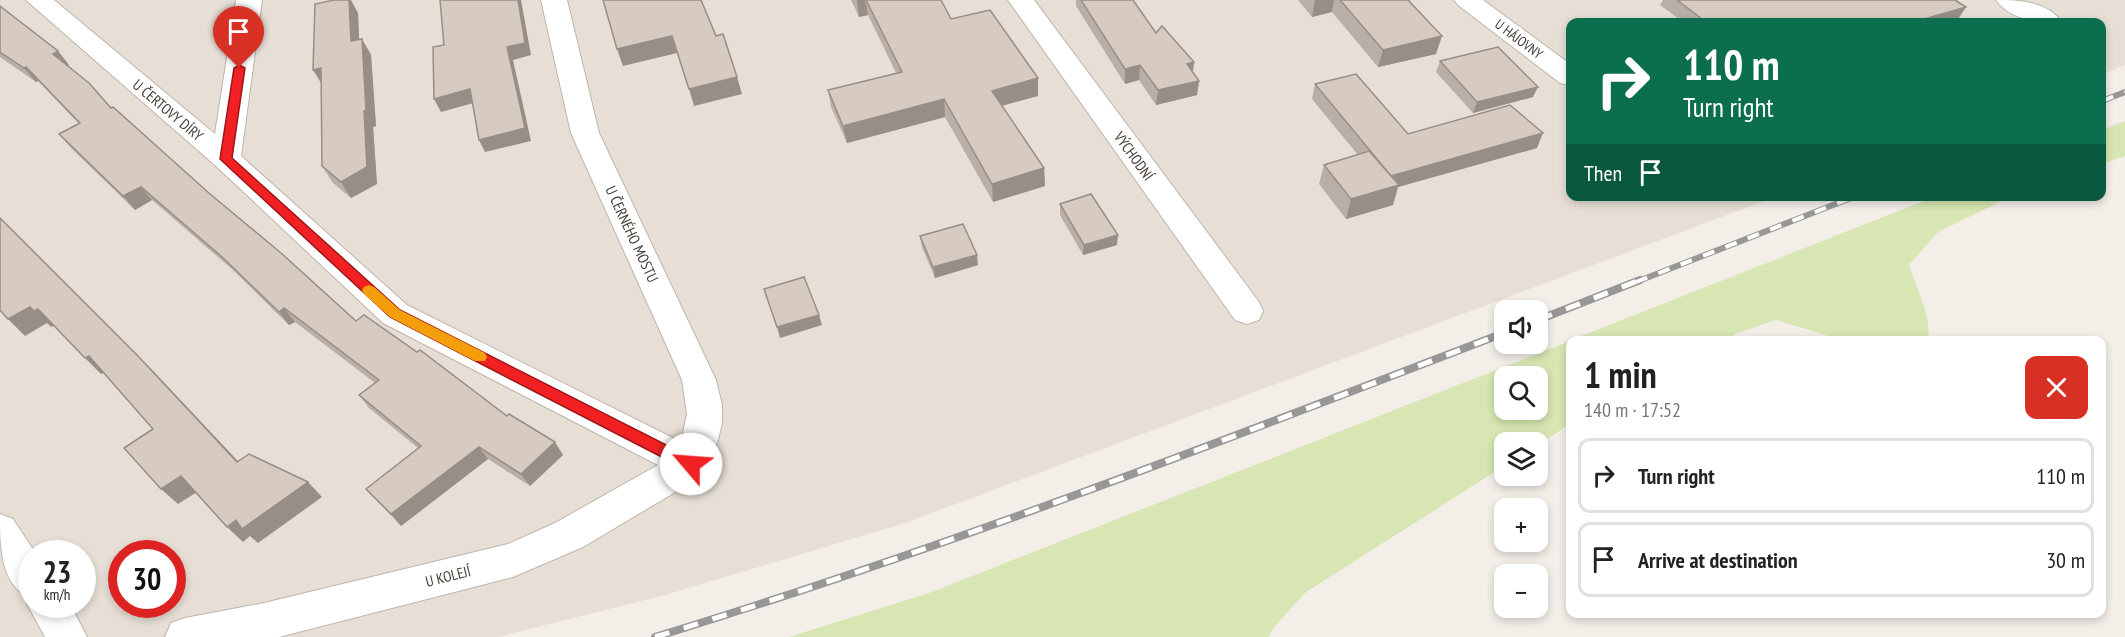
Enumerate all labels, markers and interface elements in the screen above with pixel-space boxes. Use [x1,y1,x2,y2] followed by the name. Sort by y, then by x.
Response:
[213,6,264,68] pin
[222,15,255,48] icon: arrive
[1491,15,1547,63] street label: U HÁJOVNY
[1683,37,1780,92] text: 110 m
[1584,42,1662,120] icon: right
[129,75,207,145] street label: U ČERTOVY DÍRY
[1683,90,1774,124] text: Turn right
[1109,127,1158,185] street label: VÝCHODNÍ
[1634,156,1667,189] icon: arrive
[1584,159,1622,187] text: Then
[601,183,663,285] street label: U ČERNÉHO MOSTU
[1494,300,1548,618] map controls
[1494,300,1548,354] button: sound
[1584,351,1657,398] text: 1 min
[2025,356,2088,419] button: close
[1494,366,1548,420] button: search
[1584,397,1681,423] text: 140 m · 17:52
[659,432,723,496] position arrow
[1494,432,1548,486] button: layers
[1587,459,1620,492] icon: right
[1638,462,1715,490] text: Turn right
[2036,462,2085,490] text: 110 m
[1494,498,1548,552] button: +
[108,540,186,618] speed limit sign: 30
[1587,543,1620,576] icon: arrive
[1638,546,1798,574] text: Arrive at destination
[2046,546,2085,574] text: 30 m
[43,552,71,591] text: 23
[423,561,473,591] street label: U KOLEJÍ
[1494,564,1548,618] button: −
[44,585,70,604] text: km/h

